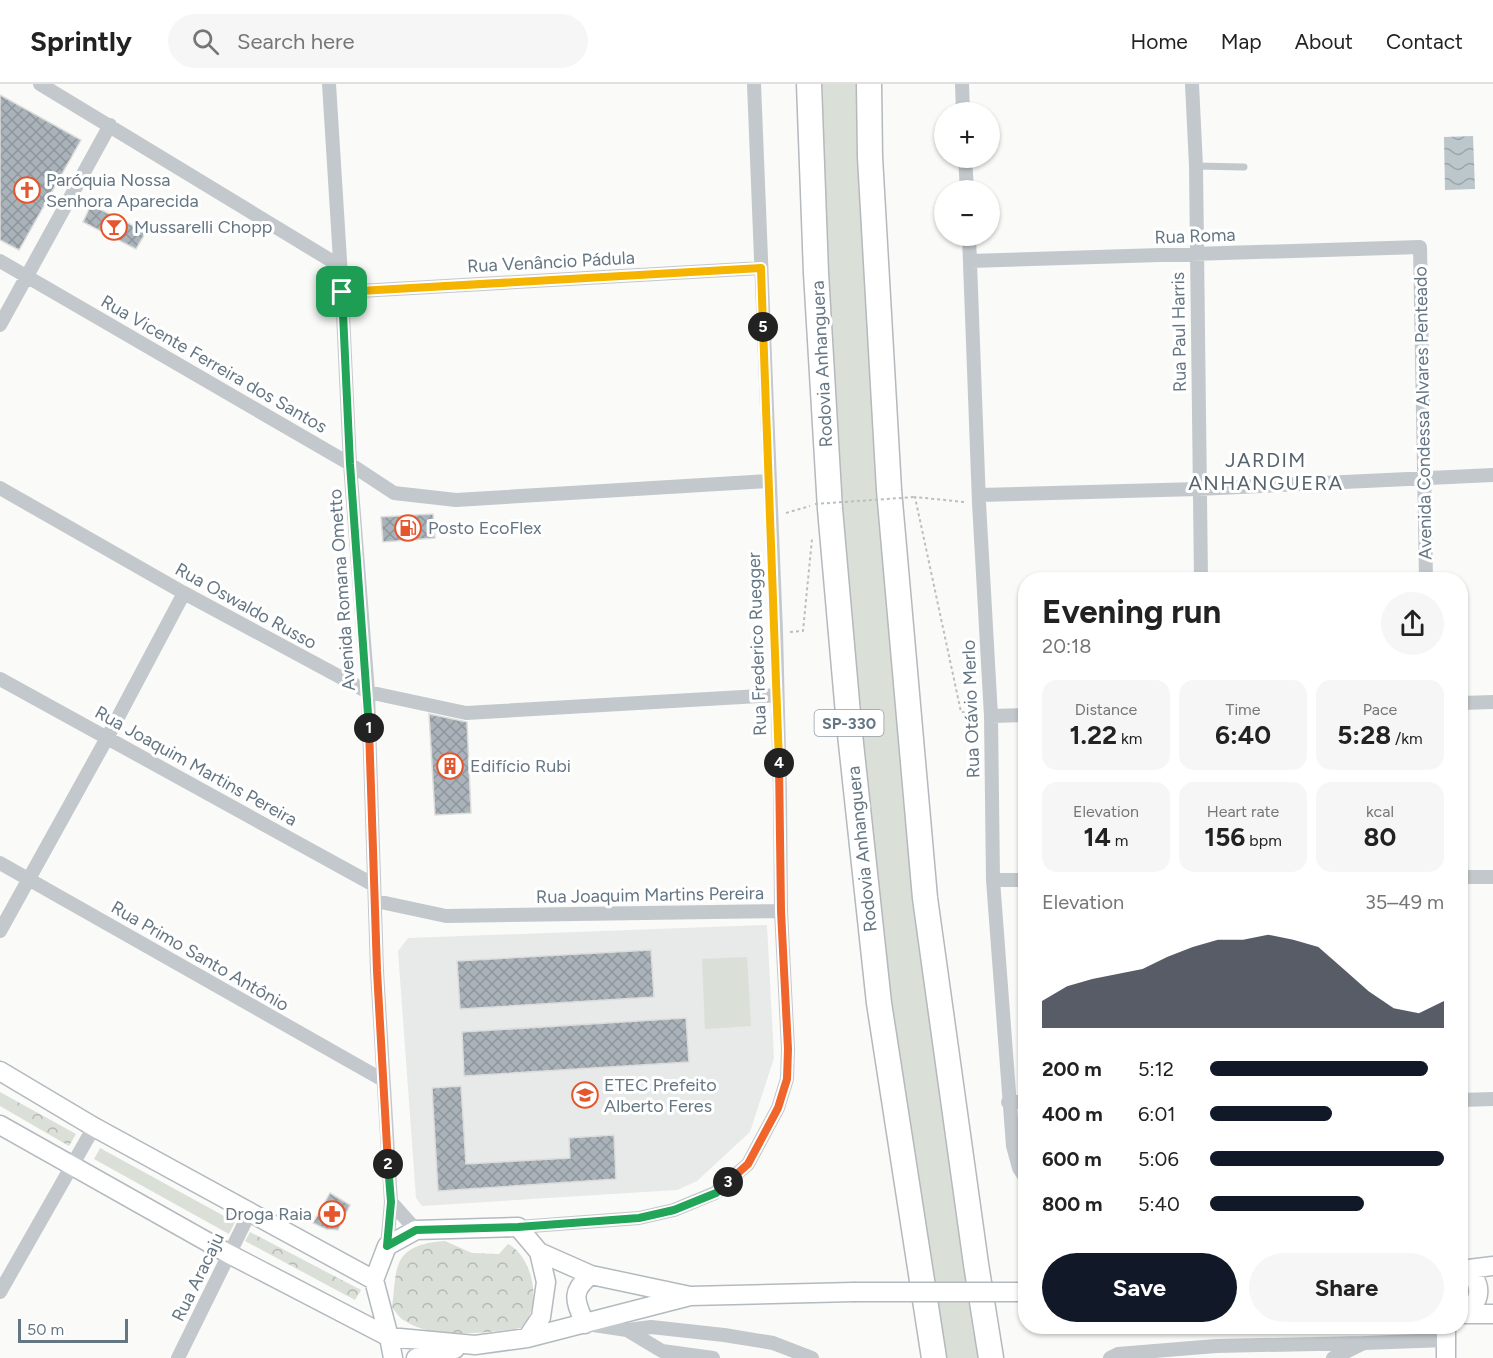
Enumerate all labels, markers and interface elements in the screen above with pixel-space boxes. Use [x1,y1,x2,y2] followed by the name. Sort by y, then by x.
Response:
[168,14,588,68] search box
[30,24,132,58] text: Sprintly
[189,25,222,58] icon: search
[237,28,354,55] text: Search here
[1131,29,1188,54] text: Home
[1221,29,1262,54] text: Map
[1295,29,1353,54] text: About
[1386,29,1463,54] text: Contact
[934,102,1000,246] map controls
[934,102,1000,168] button: +
[46,169,199,212] place label: Paróquia Nossa Senhora Aparecida
[12,175,42,205] church icon: Paróquia Nossa Senhora Aparecida
[934,180,1000,246] button: −
[99,212,129,242] bar icon: Mussarelli Chopp
[134,216,272,238] place label: Mussarelli Chopp
[1154,224,1236,248] street label: Rua Roma
[467,247,635,277] street label: Rua Venâncio Pádula
[316,266,367,317] pin
[1409,266,1437,560] street label: Avenida Condessa Alvares Penteado
[1167,272,1191,392] street label: Rua Paul Harris
[325,275,358,308] icon: arrive
[807,280,837,448] street label: Rodovia Anhanguera
[97,290,331,438] street label: Rua Vicente Ferreira dos Santos
[748,312,778,342] pin: 5
[758,317,768,336] text: 5
[1188,448,1344,495] district label: JARDIM ANHANGUERA
[324,488,360,692] street label: Avenida Romana Ometto
[393,513,423,543] fuel station icon: Posto EcoFlex
[428,517,542,539] place label: Posto EcoFlex
[743,552,771,736] street label: Rua Frederico Ruegger
[171,558,321,654] street label: Rua Oswaldo Russo
[1042,592,1221,631] text: Evening run
[1381,592,1444,655] button: share
[1042,634,1092,658] text: 20:18
[958,639,984,779] street label: Rua Otávio Merlo
[1075,700,1137,719] text: Distance
[1226,700,1260,719] text: Time
[1363,700,1397,719] text: Pace
[91,701,301,831] street label: Rua Joaquim Martins Pereira
[814,710,884,736] road number: SP-330
[354,713,384,743] pin: 1
[366,718,372,737] text: 1
[1070,719,1117,751] text: 1.22
[1215,719,1271,751] text: 6:40
[1337,719,1391,751] text: 5:28
[1117,729,1142,748] text: km
[1391,729,1423,748] text: /km
[764,748,794,778] pin: 4
[435,751,465,781] building icon: Edifício Rubi
[774,753,784,772] text: 4
[470,755,571,777] place label: Edifício Rubi
[842,765,882,933] street label: Rodovia Anhanguera
[1073,802,1139,821] text: Elevation
[1207,802,1279,821] text: Heart rate
[1366,802,1394,821] text: kcal
[1083,821,1111,853] text: 14
[1204,821,1245,853] text: 156
[1364,821,1396,853] text: 80
[1111,831,1129,850] text: m
[1245,831,1282,850] text: bpm
[536,882,764,908] street label: Rua Joaquim Martins Pereira
[1042,890,1124,914] text: Elevation
[1365,890,1444,914] text: 35–49 m
[107,896,293,1016] street label: Rua Primo Santo Antônio
[1042,1057,1102,1081] text: 200 m
[1138,1057,1174,1081] text: 5:12
[604,1074,717,1117] place label: ETEC Prefeito Alberto Feres
[570,1080,600,1110] school or university icon: ETEC Prefeito Alberto Feres
[1042,1102,1103,1126] text: 400 m
[1138,1102,1175,1126] text: 6:01
[1042,1147,1102,1171] text: 600 m
[1138,1147,1179,1171] text: 5:06
[373,1149,403,1179] pin: 2
[383,1154,393,1173] text: 2
[713,1167,743,1197] pin: 3
[724,1172,732,1191] text: 3
[1042,1192,1102,1216] text: 800 m
[1138,1192,1180,1216] text: 5:40
[317,1199,347,1229] pharmacy icon: Droga Raia
[225,1203,312,1225] place label: Droga Raia
[167,1229,229,1325] street label: Rua Aracaju
[1042,1253,1237,1322] button: Save
[1249,1253,1444,1322] button: Share
[18,1316,128,1344] scale bar
[27,1320,64,1339] text: 50 m

